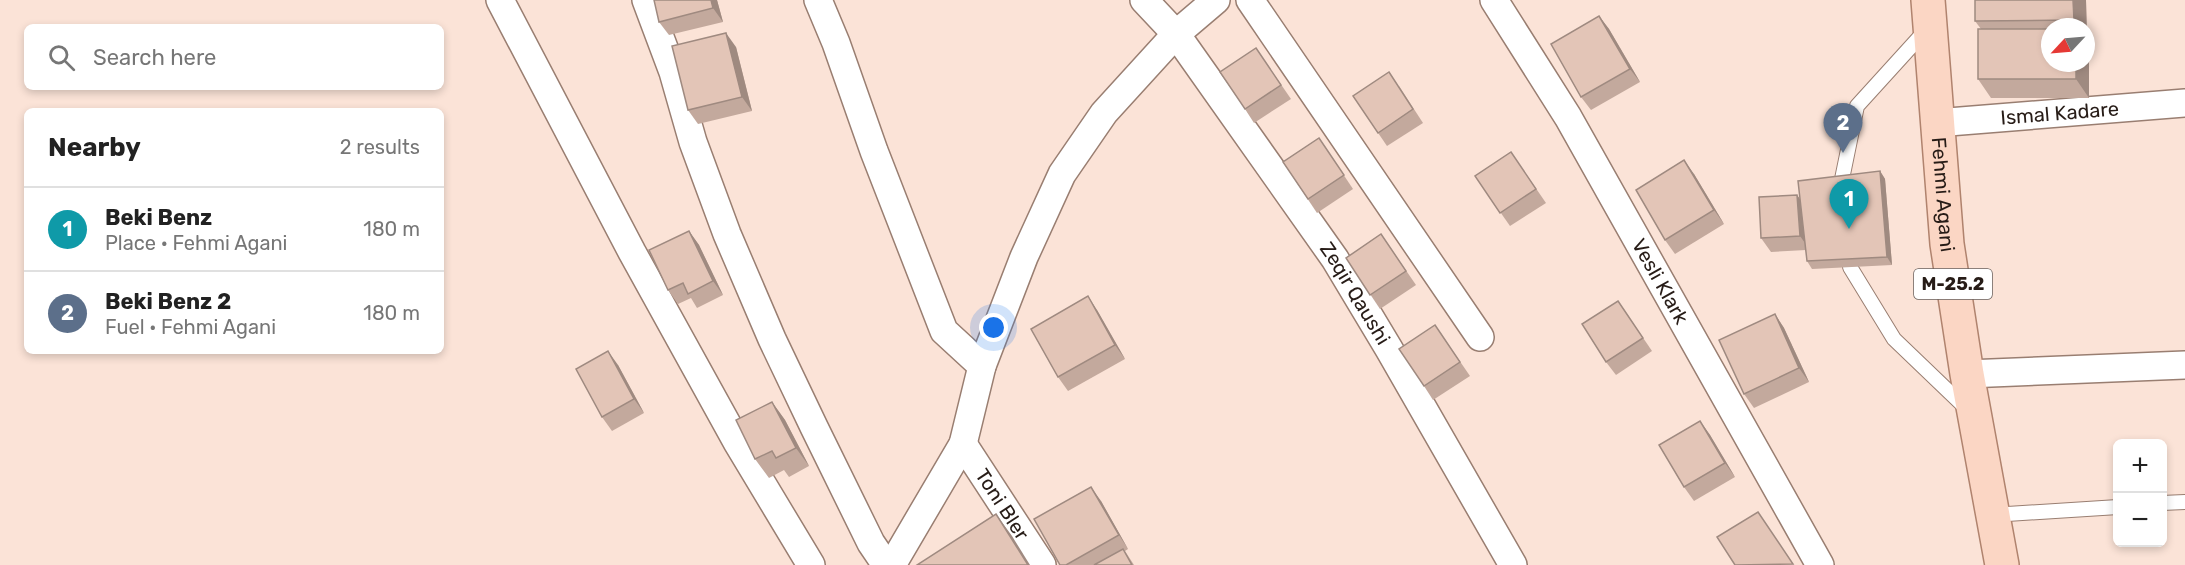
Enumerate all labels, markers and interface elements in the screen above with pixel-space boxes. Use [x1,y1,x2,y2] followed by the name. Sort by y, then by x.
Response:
[2041,18,2095,72] north arrow
[24,24,444,90] search box
[45,41,78,74] icon: search
[93,44,216,71] text: Search here
[1999,96,2120,130] street label: Ismal Kadare
[1824,104,1862,153] pin: 2
[48,132,141,163] text: Nearby
[340,135,420,159] text: 2 results
[1927,136,1960,254] street label: Fehmi Agani
[1830,180,1868,229] pin: 1
[105,204,212,231] text: Beki Benz
[63,217,72,241] text: 1
[363,217,420,241] text: 180 m
[105,231,287,255] text: Place · Fehmi Agani
[1627,235,1694,329] street label: Vesli Klark
[1315,237,1396,349] street label: Zeqir Qaushi
[1914,269,1992,299] road number: M-25.2
[105,288,231,315] text: Beki Benz 2
[61,301,74,325] text: 2
[363,301,420,325] text: 180 m
[979,313,1008,342] your location
[105,315,276,339] text: Fuel · Fehmi Agani
[2113,439,2167,547] map controls
[2113,439,2167,493] button: +
[970,464,1035,545] street label: Toni Bler
[2113,493,2167,547] button: −

